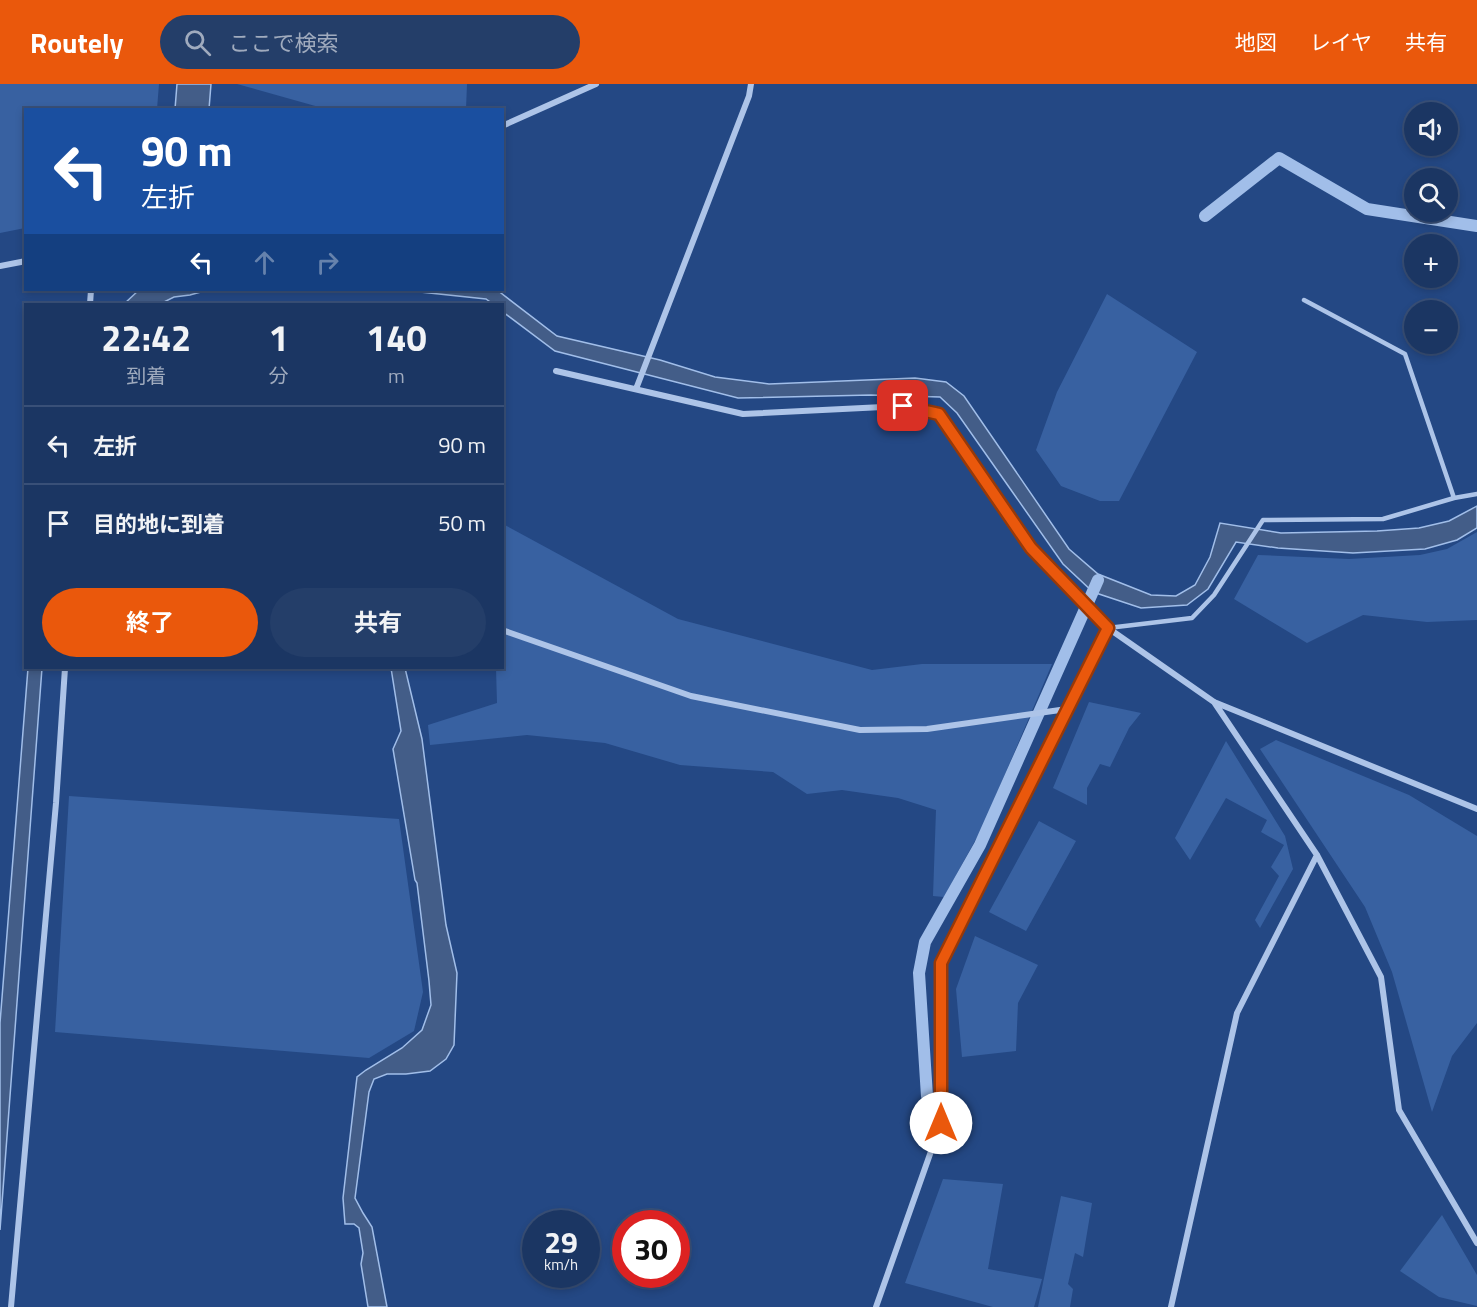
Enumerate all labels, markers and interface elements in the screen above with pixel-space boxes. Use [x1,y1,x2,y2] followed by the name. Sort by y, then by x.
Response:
[160,15,580,69] search box
[30,21,124,64] text: Routely
[181,26,214,59] icon: search
[229,26,339,60] text: ここで検索
[1235,26,1277,58] text: 地図
[1310,26,1372,58] text: レイヤ
[1405,26,1447,58] text: 共有
[1404,102,1458,354] map controls
[1404,102,1458,156] button: sound
[141,118,233,182] text: 90 m
[42,132,120,210] icon: left
[1404,168,1458,222] button: search
[141,176,195,217] text: 左折
[1404,234,1458,288] button: +
[185,246,218,279] icon: left
[248,246,281,279] icon: ahead
[311,246,344,279] icon: right
[1404,300,1458,354] button: −
[101,310,191,365] text: 22:42
[269,310,289,365] text: 1
[366,310,427,365] text: 140
[126,360,166,391] text: 到着
[269,360,289,391] text: 分
[388,360,405,391] text: m
[877,380,928,431] pin
[886,389,919,422] icon: arrive
[438,428,486,462] text: 90 m
[42,429,75,462] icon: left
[93,429,137,463] text: 左折
[438,506,486,540] text: 50 m
[42,507,75,540] icon: arrive
[93,507,225,541] text: 目的地に到着
[42,588,258,657] button: 終了
[270,588,486,657] button: 共有
[909,1091,973,1155] position arrow
[612,1210,690,1288] speed limit sign: 30
[544,1219,578,1265] text: 29
[544,1253,578,1276] text: km/h

